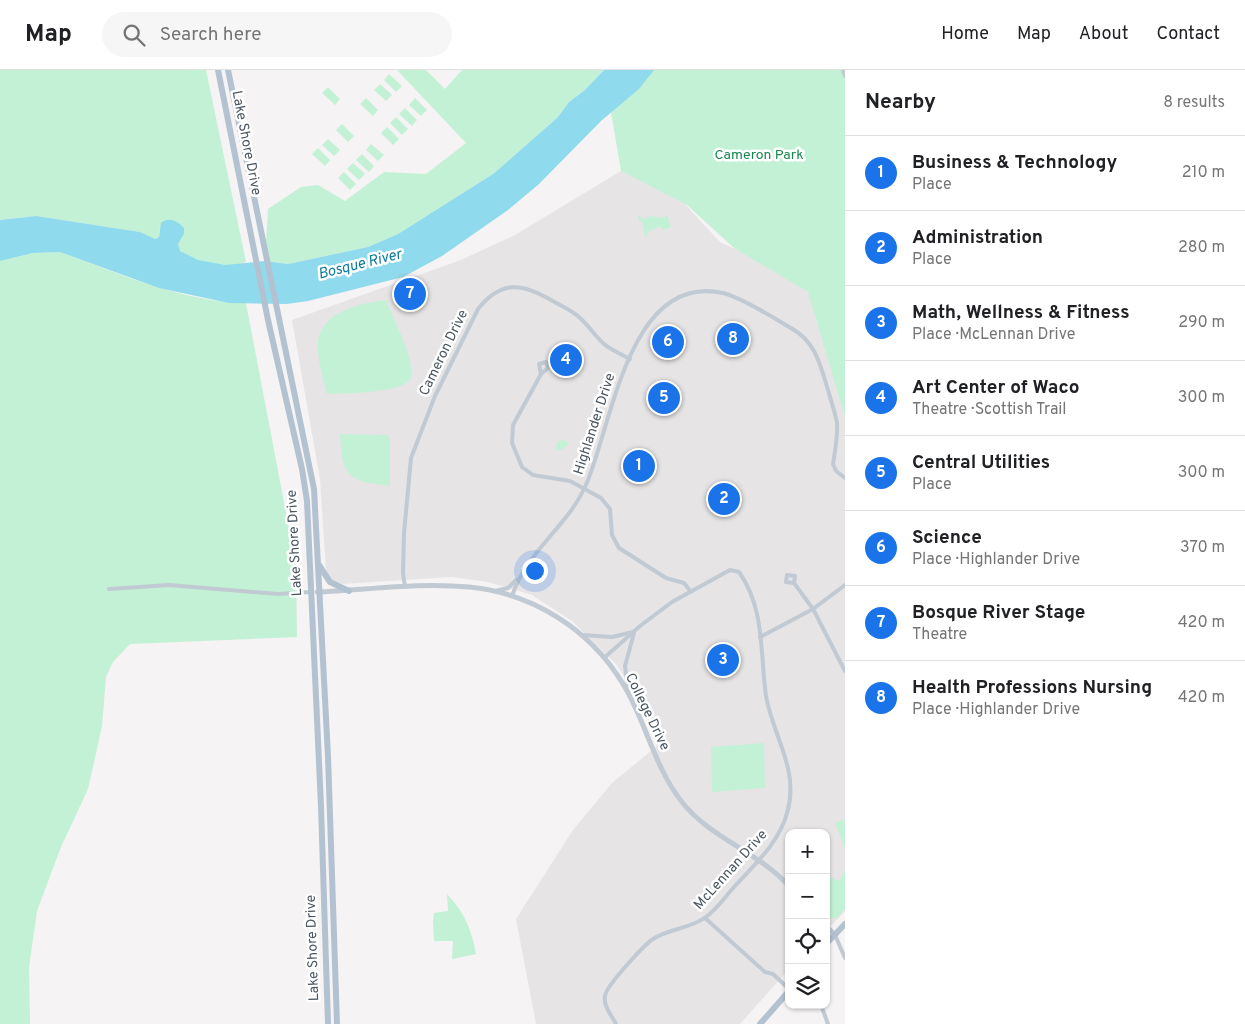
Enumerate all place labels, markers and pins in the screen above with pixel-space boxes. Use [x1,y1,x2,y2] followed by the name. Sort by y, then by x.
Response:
[394,275,426,313] pin: 7
[717,320,749,358] pin: 8
[652,323,684,361] pin: 6
[550,341,582,379] pin: 4
[648,379,680,417] pin: 5
[623,447,655,485] pin: 1
[708,480,740,518] pin: 2
[707,641,739,679] pin: 3

